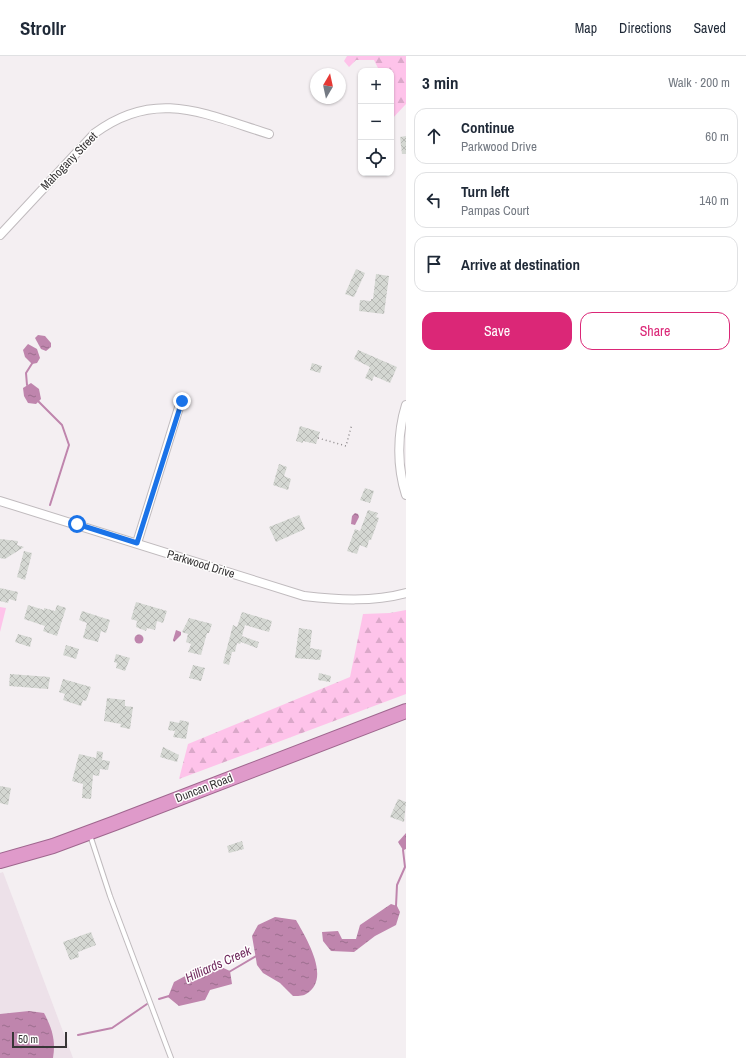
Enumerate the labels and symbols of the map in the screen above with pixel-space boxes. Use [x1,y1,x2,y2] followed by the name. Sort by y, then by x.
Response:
[310,68,346,104] north arrow
[37,128,101,194] street label: Mahogany Street
[173,392,191,410] route end
[68,515,86,533] route start
[165,546,237,582] street label: Parkwood Drive
[173,770,235,806] street label: Duncan Road
[182,942,254,986] water label: Hilliards Creek
[12,1030,67,1049] scale bar

